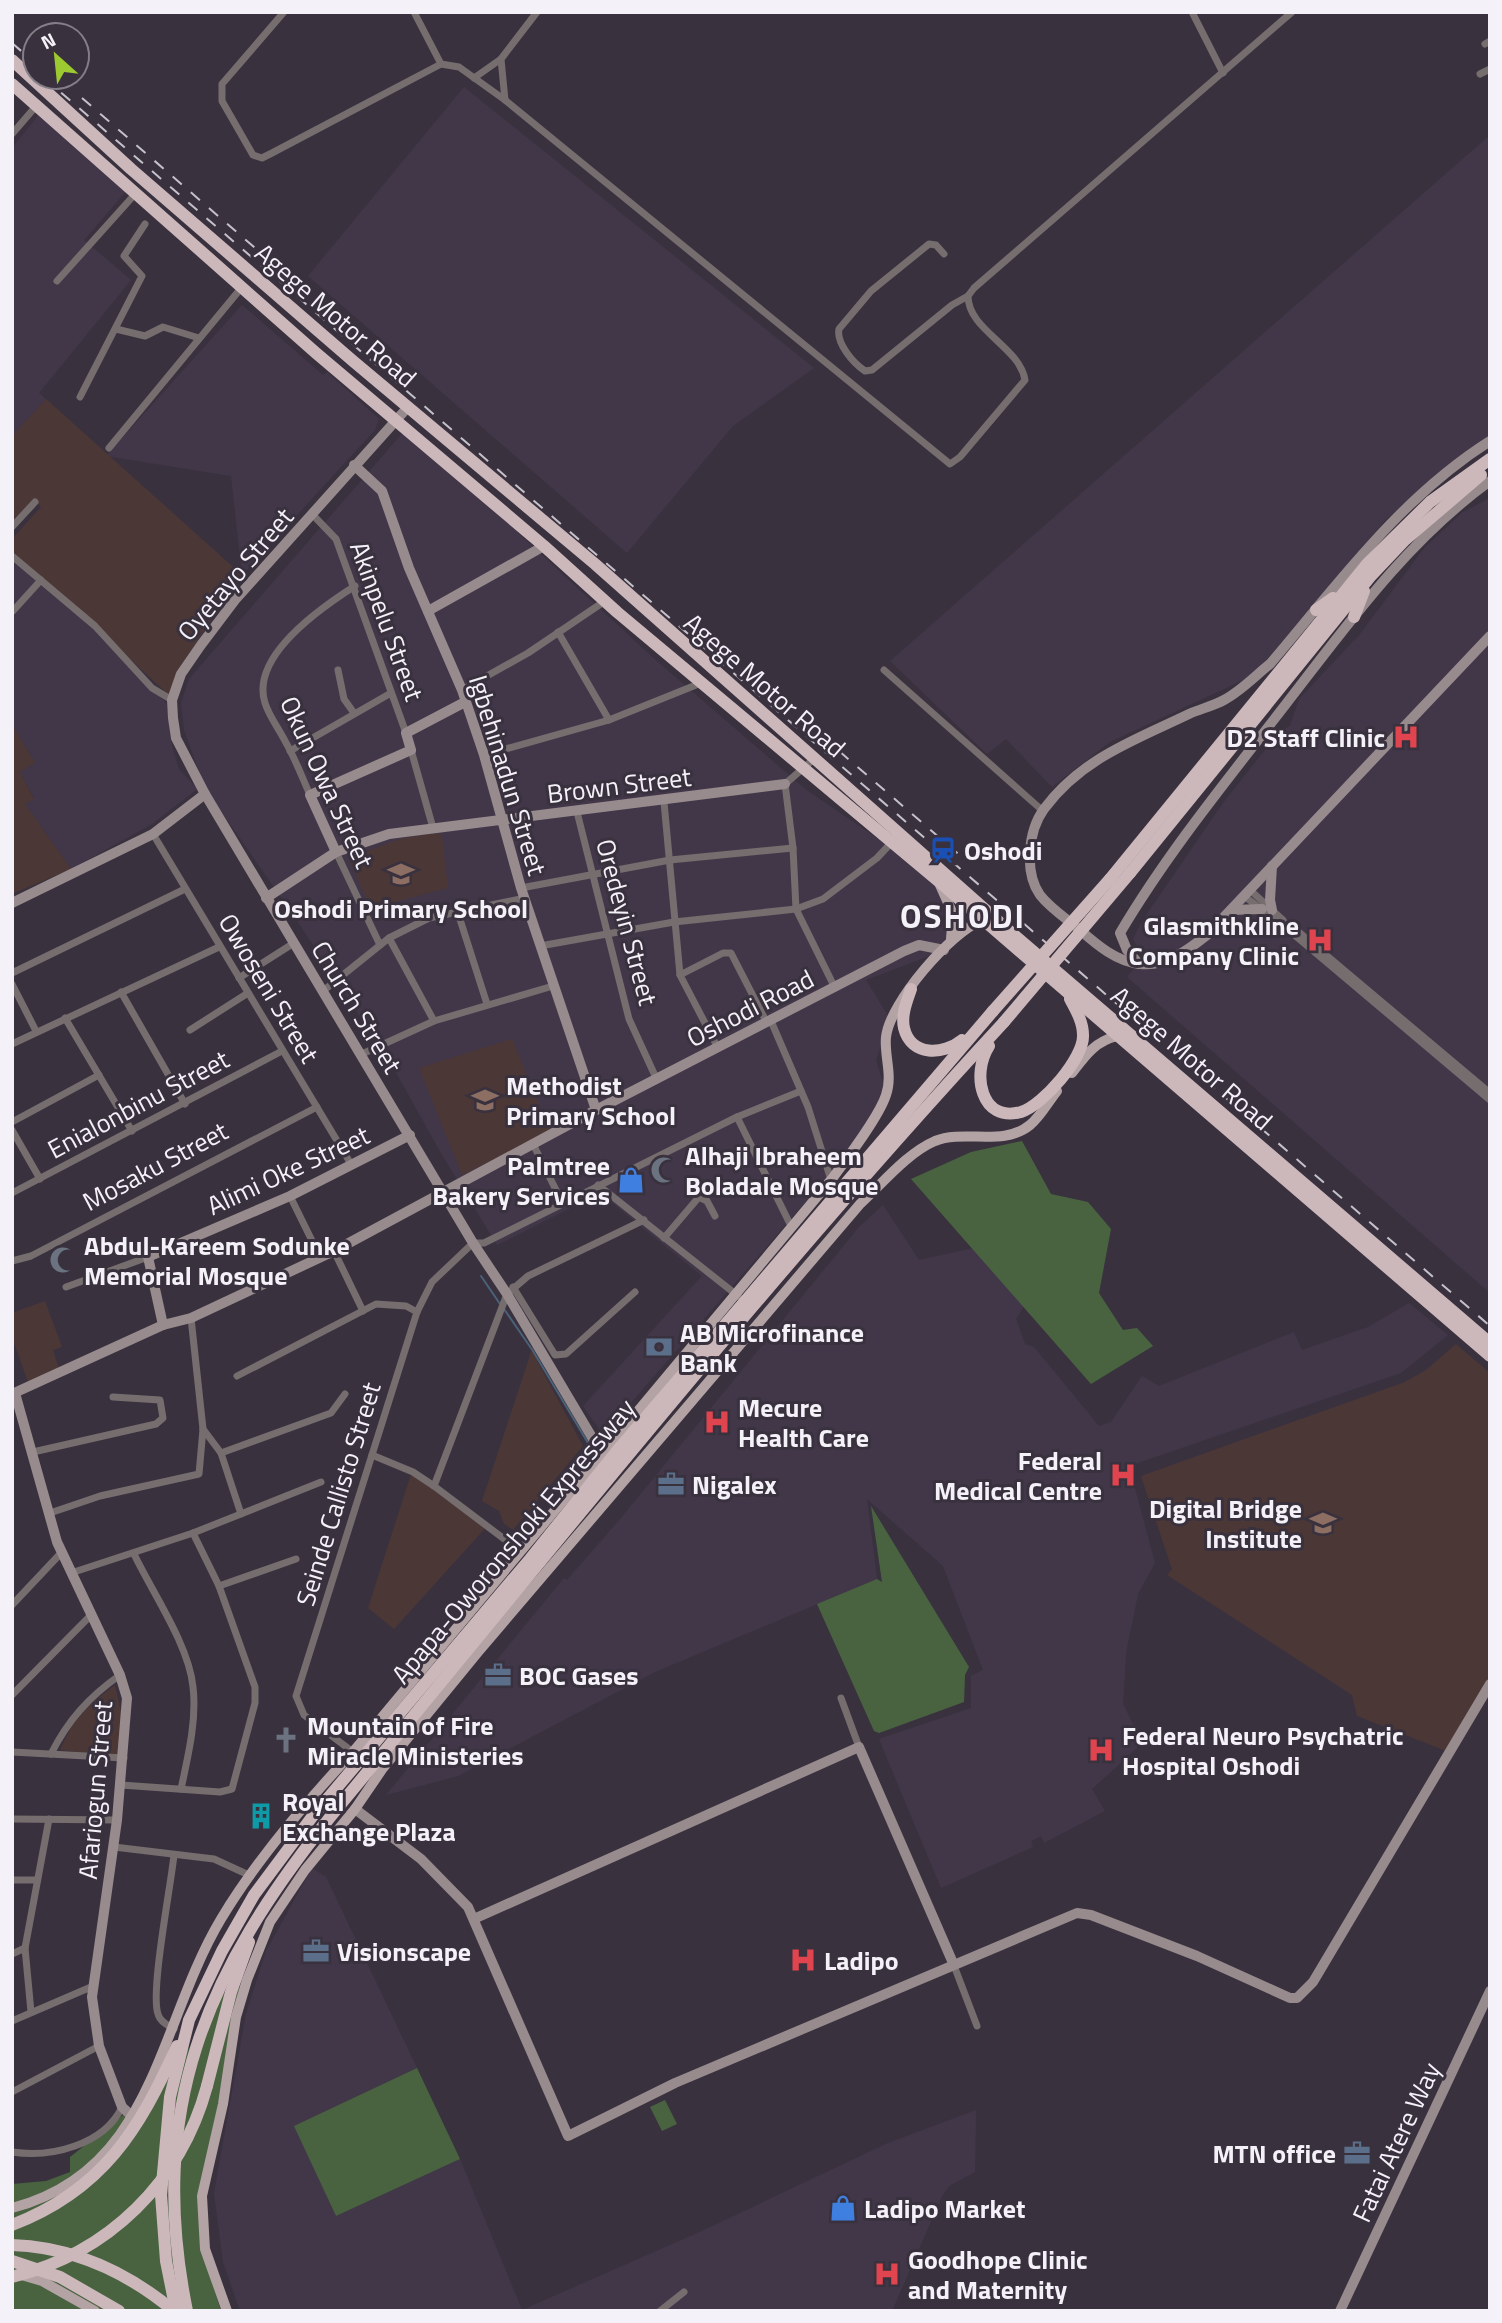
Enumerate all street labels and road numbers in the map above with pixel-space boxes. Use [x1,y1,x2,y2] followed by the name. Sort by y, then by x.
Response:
[247,234,425,396] street label: Agege Motor Road
[168,499,302,649] street label: Oyetayo Street
[340,536,434,706] street label: Akinpelu Street
[676,604,854,766] street label: Agege Motor Road
[459,670,557,880] street label: Igbehinadun Street
[270,690,384,874] street label: Okun Owa Street
[545,757,693,813] street label: Brown Street
[586,835,668,1009] street label: Oredeyin Street
[209,906,329,1070] street label: Owoseni Street
[302,933,412,1081] street label: Church Street
[679,959,821,1057] street label: Oshodi Road
[1103,977,1281,1139] street label: Agege Motor Road
[40,1040,236,1168] street label: Enialonbinu Street
[75,1111,235,1221] street label: Mosaku Street
[200,1115,376,1225] street label: Alimi Oke Street
[285,1377,391,1611] street label: Seinde Callisto Street
[382,1390,644,1692] street label: Apapa-Oworonshoki Expressway
[68,1699,122,1881] street label: Afariogun Street
[1342,2056,1450,2228] street label: Fatai Atere Way

